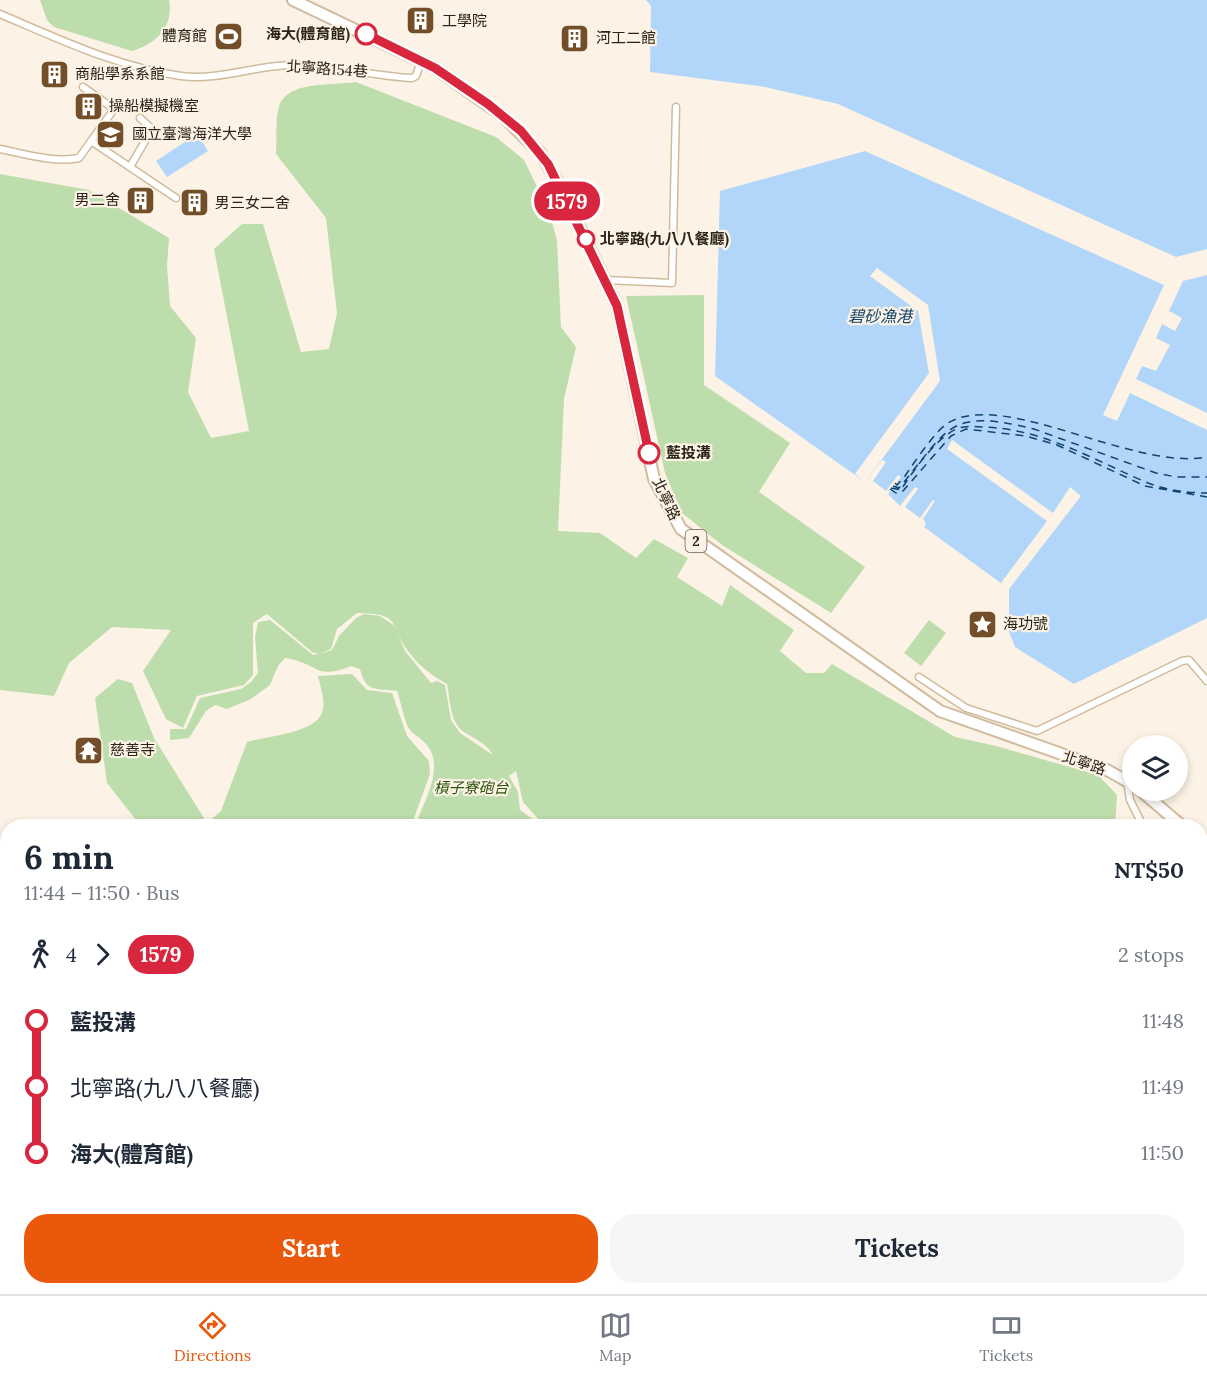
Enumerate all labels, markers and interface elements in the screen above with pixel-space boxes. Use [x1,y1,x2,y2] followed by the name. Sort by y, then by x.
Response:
[405,5,437,37] building icon: 工學院
[442,11,487,30] place label: 工學院
[212,20,244,52] sports icon: 體育館
[559,22,591,54] building icon: 河工二館
[355,23,377,45] marker: 海大(體育館)
[266,24,351,44] place label: 海大(體育館)
[162,26,207,45] place label: 體育館
[596,28,656,47] place label: 河工二館
[286,56,368,81] street label: 北寧路154巷
[38,58,70,90] building icon: 商船學系系館
[75,64,165,83] place label: 商船學系系館
[72,90,104,122] building icon: 操船模擬機室
[109,96,199,115] place label: 操船模擬機室
[95,118,127,150] school or university icon: 國立臺灣海洋大學
[132,124,252,143] place label: 國立臺灣海洋大學
[525,182,609,220] line badge: 1579
[125,184,157,216] building icon: 男二舍
[178,187,210,219] building icon: 男三女二舍
[546,188,588,215] text: 1579
[75,190,120,209] place label: 男二舍
[215,193,290,212] place label: 男三女二舍
[600,229,729,249] place label: 北寧路(九八八餐廳)
[577,230,595,248] marker: 北寧路(九八八餐廳)
[848,306,914,326] water label: 碧砂漁港
[638,442,660,464] marker: 藍投溝
[666,443,711,462] place label: 藍投溝
[648,474,685,523] street label: 北寧路
[686,530,706,552] road number: 2
[966,608,998,640] place icon: 海功號
[1003,614,1048,633] place label: 海功號
[73,734,105,766] temple icon: 慈善寺
[1122,735,1188,801] map controls
[1122,735,1188,801] button: layers
[110,740,155,759] place label: 慈善寺
[1060,746,1109,779] street label: 北寧路
[433,778,509,797] park label: 槓子寮砲台
[24,836,114,878] text: 6 min
[1114,856,1184,884] text: NT$50
[24,880,179,905] text: 11:44 – 11:50 · Bus
[24,938,57,971] icon: walk
[86,938,119,971] icon: forward
[140,941,182,968] text: 1579
[66,942,77,967] text: 4
[1118,942,1184,967] text: 2 stops
[70,1008,136,1036] text: 藍投溝
[1142,1008,1184,1033] text: 11:48
[70,1074,259,1102] text: 北寧路(九八八餐廳)
[1142,1074,1184,1099] text: 11:49
[70,1140,193,1168] text: 海大(體育館)
[1141,1140,1184,1165] text: 11:50
[24,1214,598,1283] button: Start
[610,1214,1184,1283] button: Tickets
[174,1309,251,1365] tab: Directions
[599,1309,632,1365] tab: Map
[979,1309,1033,1365] tab: Tickets

